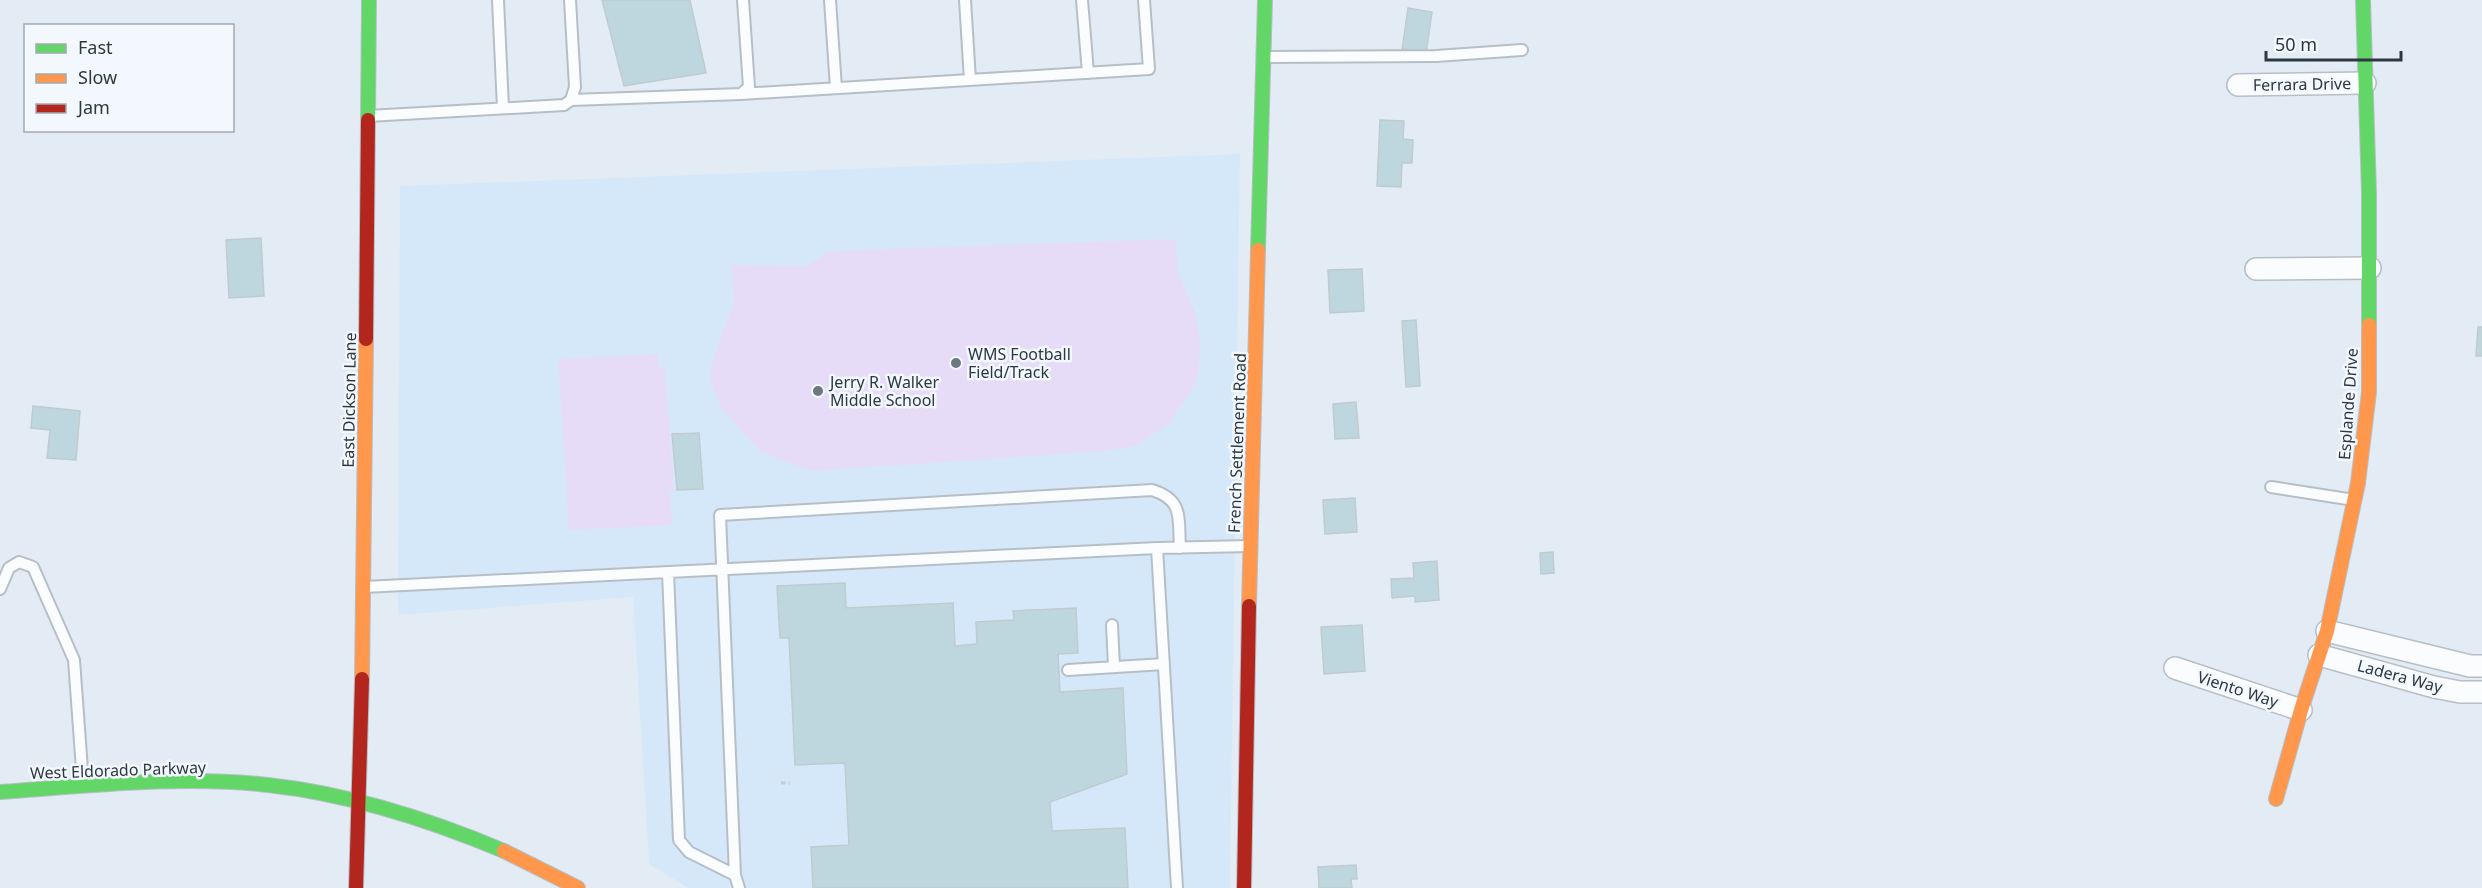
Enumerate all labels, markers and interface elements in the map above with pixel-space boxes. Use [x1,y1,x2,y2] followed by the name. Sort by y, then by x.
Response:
[24,24,234,132] legend
[2266,24,2401,62] scale bar
[2275,32,2317,56] text: 50 m
[78,35,113,59] text: Fast
[78,65,117,89] text: Slow
[2253,72,2351,96] street label: Ferrara Drive
[76,95,110,119] text: Jam
[337,332,361,468] street label: East Dickson Lane
[968,343,1071,383] place label: WMS Football Field/Track
[2333,347,2363,461] street label: Esplande Drive
[1223,353,1251,533] street label: French Settlement Road
[949,356,963,370] marker: WMS Football Field/Track
[828,371,940,411] place label: Jerry R. Walker Middle School
[811,384,825,398] marker: Jerry R. Walker Middle School
[2355,654,2446,698] street label: Ladera Way
[2195,666,2282,713] street label: Viento Way
[30,756,207,784] street label: West Eldorado Parkway

